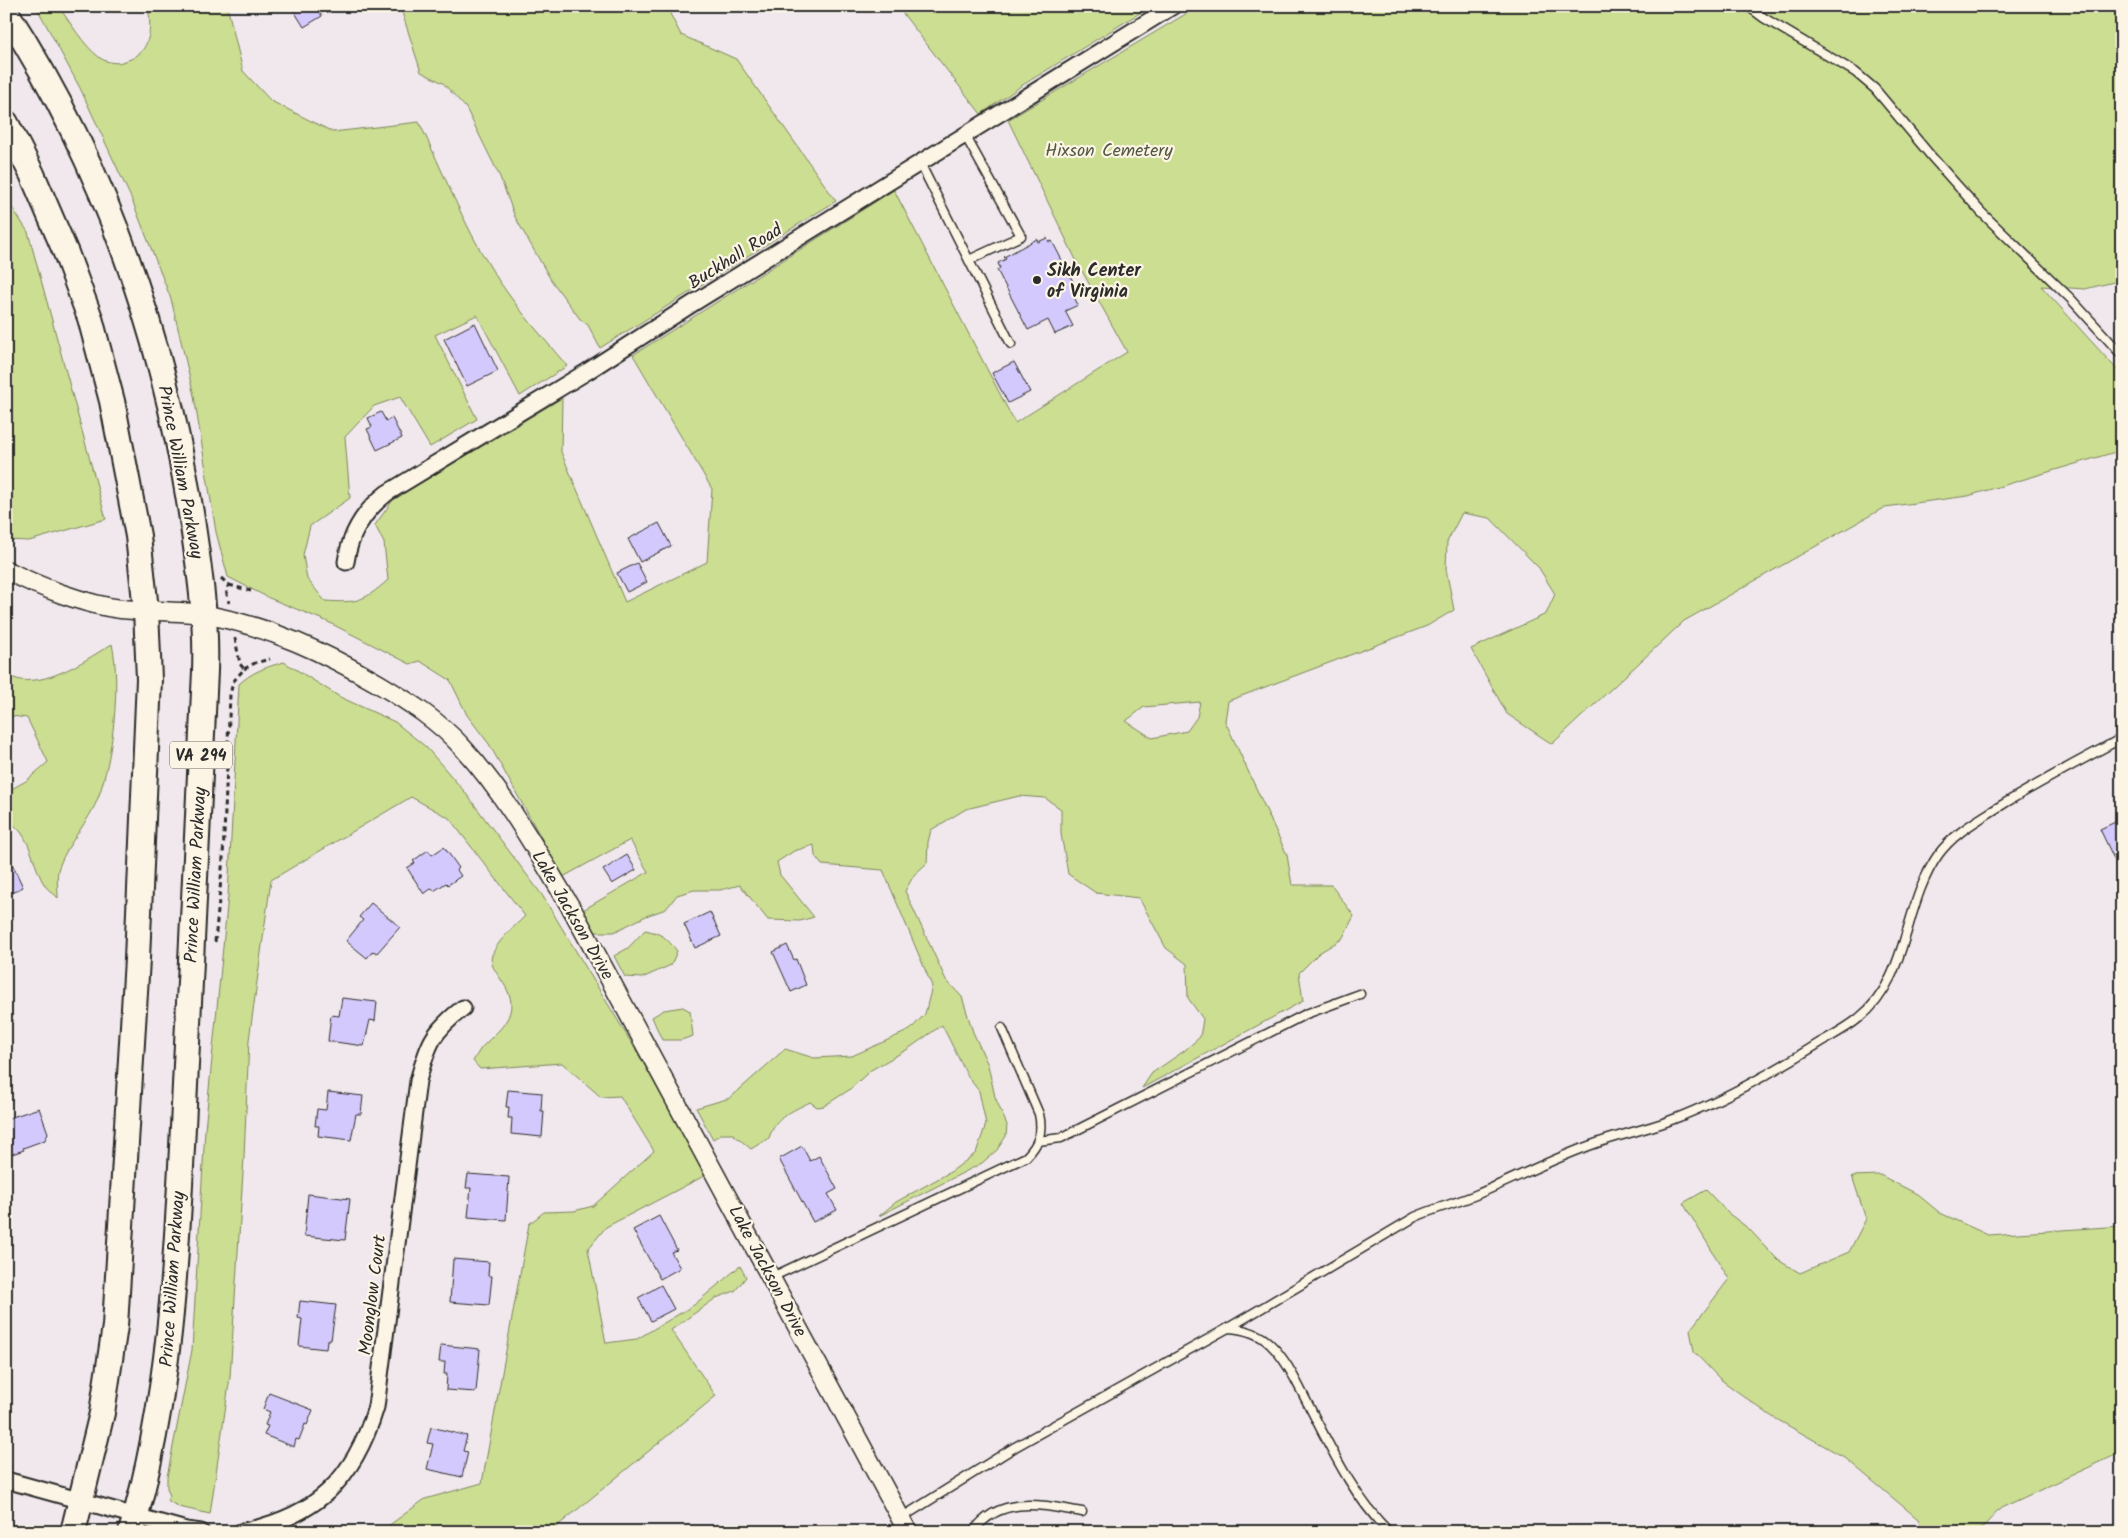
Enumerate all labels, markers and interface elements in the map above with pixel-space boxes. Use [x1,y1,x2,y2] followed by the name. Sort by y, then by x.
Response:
[1045,137,1173,166] park label: Hixson Cemetery
[683,216,790,298] street label: Buckhall Road
[1047,257,1142,307] place label: Sikh Center of Virginia
[1031,274,1043,286] marker: Sikh Center of Virginia
[149,383,211,562] street label: Prince William Parkway
[170,742,232,768] road number: VA 294
[177,786,216,964] street label: Prince William Parkway
[523,845,621,986] street label: Lake Jackson Drive
[153,1190,194,1368] street label: Prince William Parkway
[720,1201,814,1343] street label: Lake Jackson Drive
[352,1232,395,1357] street label: Moonglow Court

